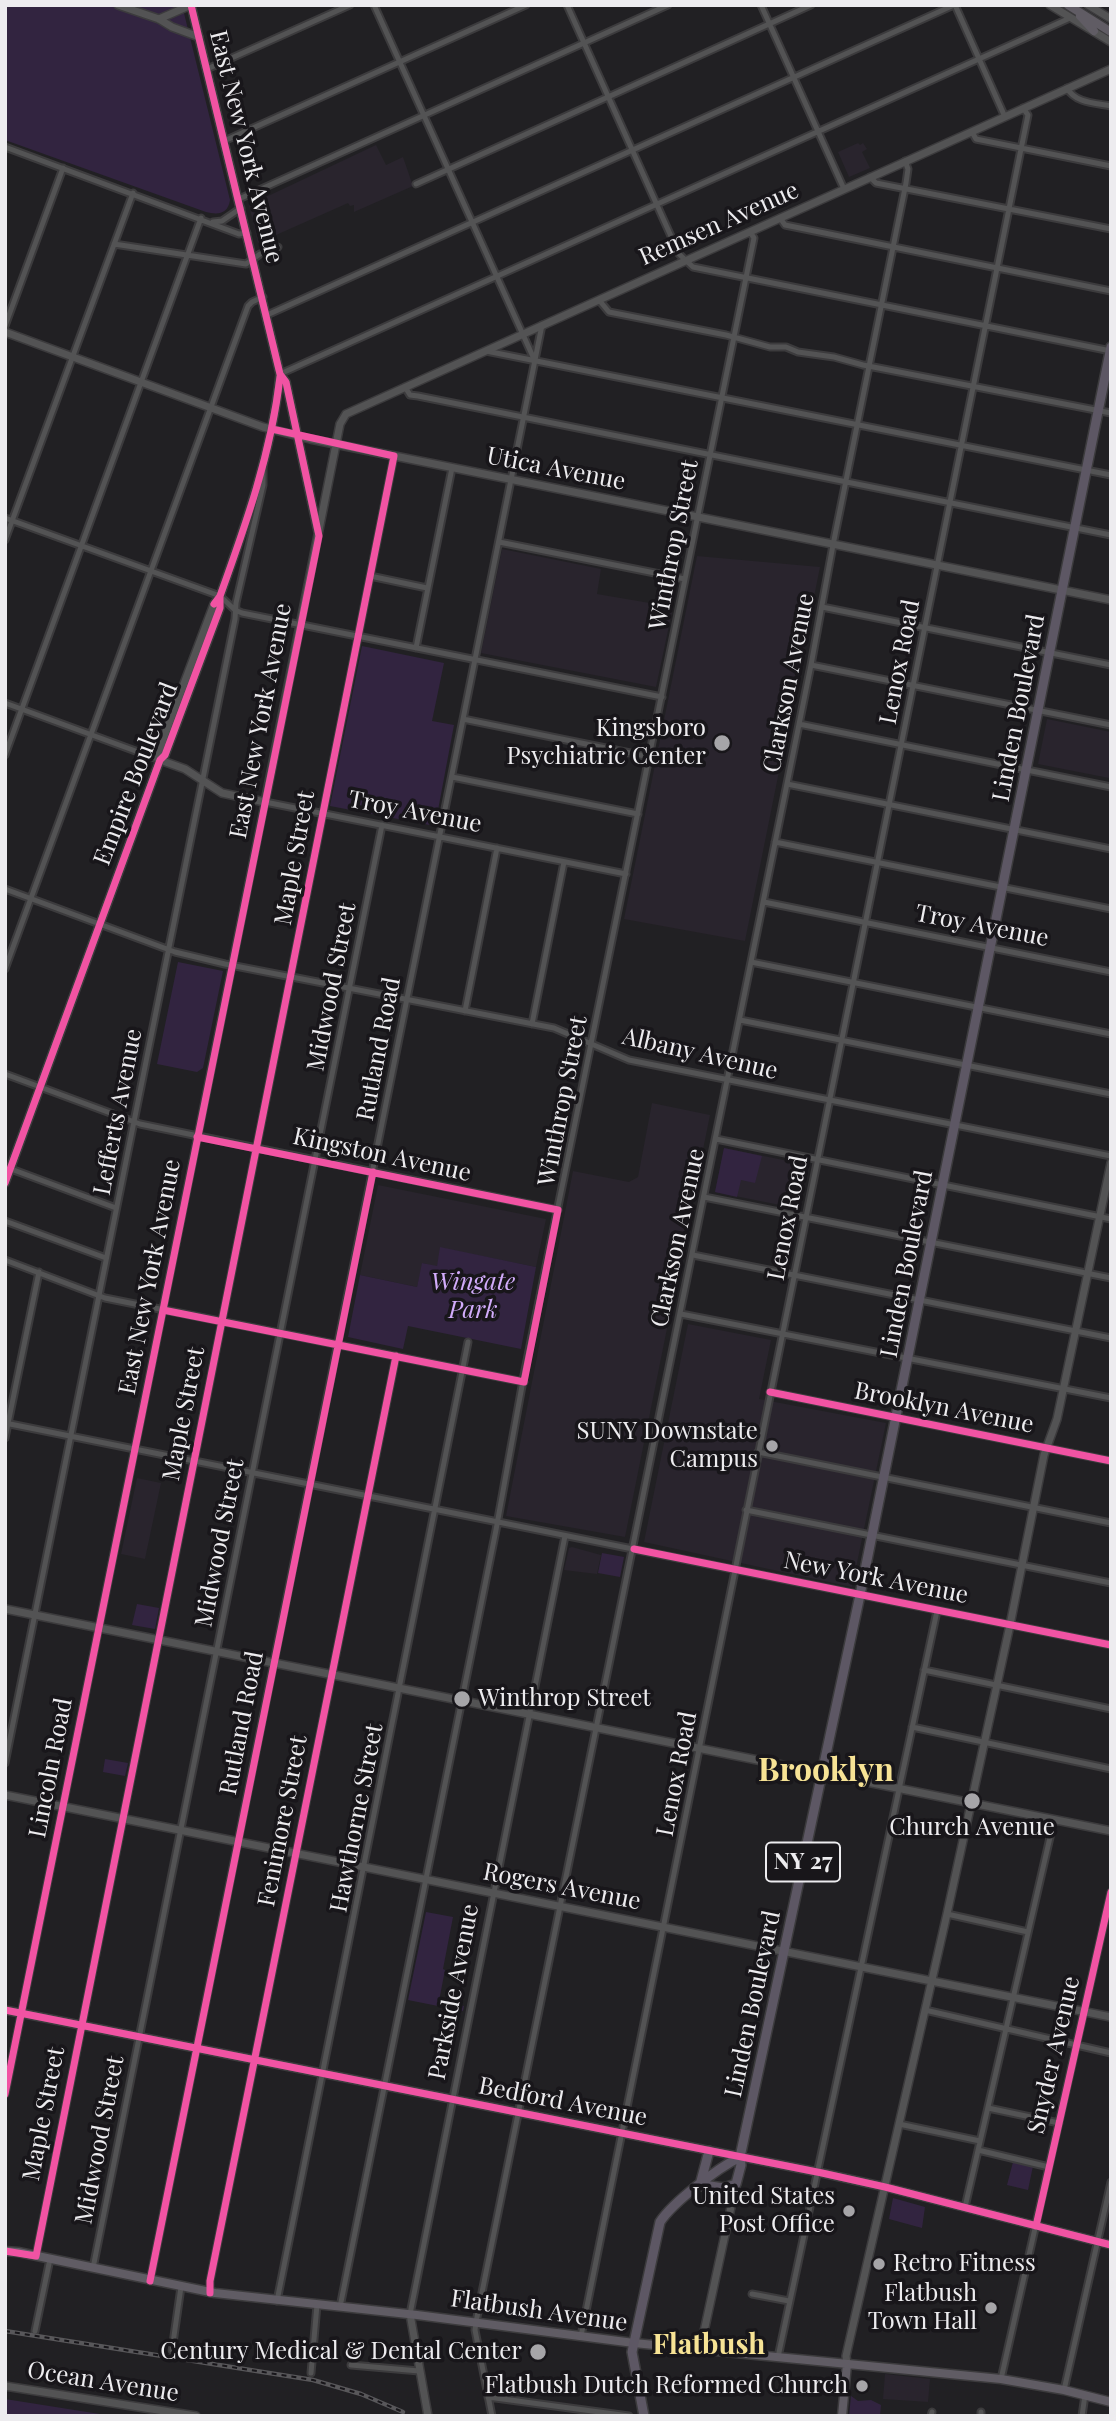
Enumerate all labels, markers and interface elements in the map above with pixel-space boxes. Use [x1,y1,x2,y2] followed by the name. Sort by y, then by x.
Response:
[203,28,289,266] street label: East New York Avenue
[635,176,803,272] street label: Remsen Avenue
[484,441,628,497] street label: Utica Avenue
[643,457,705,633] street label: Winthrop Street
[757,591,821,775] street label: Clarkson Avenue
[874,597,926,727] street label: Lenox Road
[224,601,298,841] street label: East New York Avenue
[987,612,1051,804] street label: Linden Boulevard
[88,678,184,870] street label: Empire Boulevard
[507,715,706,771] place label: Kingsboro Psychiatric Center
[712,733,732,753] marker: Kingsboro Psychiatric Center
[346,785,484,839] street label: Troy Avenue
[269,789,321,927] street label: Maple Street
[913,899,1051,953] street label: Troy Avenue
[302,900,362,1074] street label: Midwood Street
[351,975,407,1123] street label: Rutland Road
[532,1013,594,1189] street label: Winthrop Street
[619,1022,781,1086] street label: Albany Avenue
[88,1026,148,1198] street label: Lefferts Avenue
[290,1122,474,1188] street label: Kingston Avenue
[645,1146,711,1330] street label: Clarkson Avenue
[762,1153,814,1283] street label: Lenox Road
[113,1157,187,1397] street label: East New York Avenue
[875,1168,939,1360] street label: Linden Boulevard
[431,1269,515,1325] park label: Wingate Park
[157,1345,211,1483] street label: Maple Street
[852,1376,1036,1440] street label: Brooklyn Avenue
[577,1418,758,1474] place label: SUNY Downstate Campus
[764,1438,780,1454] marker: SUNY Downstate Campus
[190,1456,250,1630] street label: Midwood Street
[781,1546,971,1610] street label: New York Avenue
[214,1649,270,1797] street label: Rutland Road
[478,1685,651,1713] place label: Winthrop Street
[452,1689,472,1709] marker: Winthrop Street
[23,1696,79,1840] street label: Lincoln Road
[651,1709,703,1839] street label: Lenox Road
[325,1721,389,1915] street label: Hawthorne Street
[252,1733,314,1909] street label: Fenimore Street
[758,1752,894,1790] district label: Brooklyn
[962,1791,982,1811] marker: Church Avenue
[889,1814,1055,1842] place label: Church Avenue
[766,1842,840,1882] road number: NY 27
[481,1858,643,1916] street label: Rogers Avenue
[423,1902,485,2082] street label: Parkside Avenue
[719,1908,787,2100] street label: Linden Boulevard
[1022,1973,1086,2137] street label: Snyder Avenue
[17,2045,71,2183] street label: Maple Street
[70,2053,130,2227] street label: Midwood Street
[476,2072,650,2132] street label: Bedford Avenue
[692,2183,835,2239] place label: United States Post Office
[841,2203,857,2219] marker: United States Post Office
[893,2250,1036,2278] place label: Retro Fitness
[871,2256,887,2272] marker: Retro Fitness
[868,2280,977,2336] place label: Flatbush Town Hall
[449,2284,629,2338] street label: Flatbush Avenue
[983,2300,999,2316] marker: Flatbush Town Hall
[653,2328,765,2362] district label: Flatbush
[160,2338,522,2366] place label: Century Medical & Dental Center
[528,2342,548,2362] marker: Century Medical & Dental Center
[25,2356,181,2408] street label: Ocean Avenue
[484,2372,848,2400] place label: Flatbush Dutch Reformed Church
[854,2378,870,2394] marker: Flatbush Dutch Reformed Church

